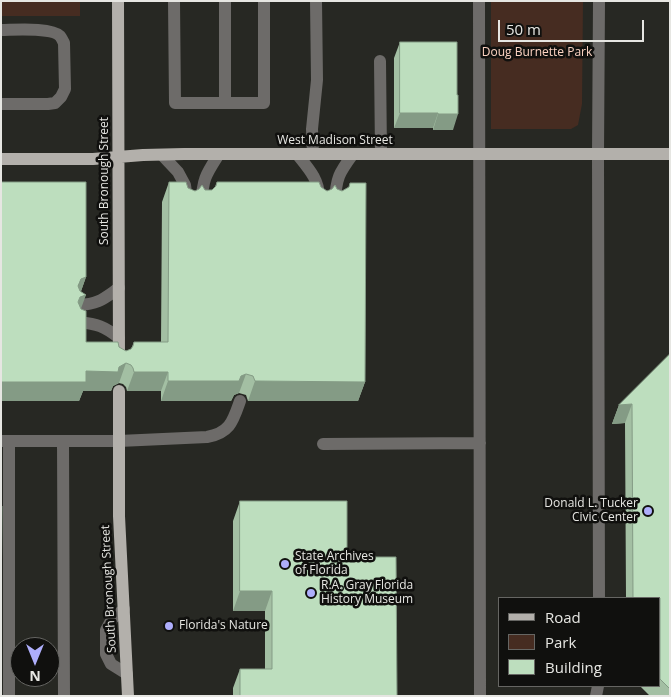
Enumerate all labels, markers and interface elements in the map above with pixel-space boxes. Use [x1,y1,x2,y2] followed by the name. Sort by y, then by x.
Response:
[501,10,647,42] scale bar
[506,19,541,39] text: 50 m
[482,46,592,60] park label: Doug Burnette Park
[98,117,112,245] street label: South Bronough Street
[277,134,393,148] street label: West Madison Street
[544,497,638,525] place label: Donald L. Tucker Civic Center
[642,505,654,517] marker: Donald L. Tucker Civic Center
[98,525,120,653] street label: South Bronough Street
[295,550,374,578] place label: State Archives of Florida
[279,558,291,570] marker: State Archives of Florida
[321,579,413,607] place label: R.A. Gray Florida History Museum
[305,587,317,599] marker: R.A. Gray Florida History Museum
[498,597,661,687] legend
[545,607,581,627] text: Road
[179,619,268,633] place label: Florida's Nature
[163,620,175,632] marker: Florida's Nature
[545,632,576,652] text: Park
[10,637,60,687] north arrow
[545,657,602,677] text: Building
[29,667,41,686] text: N

